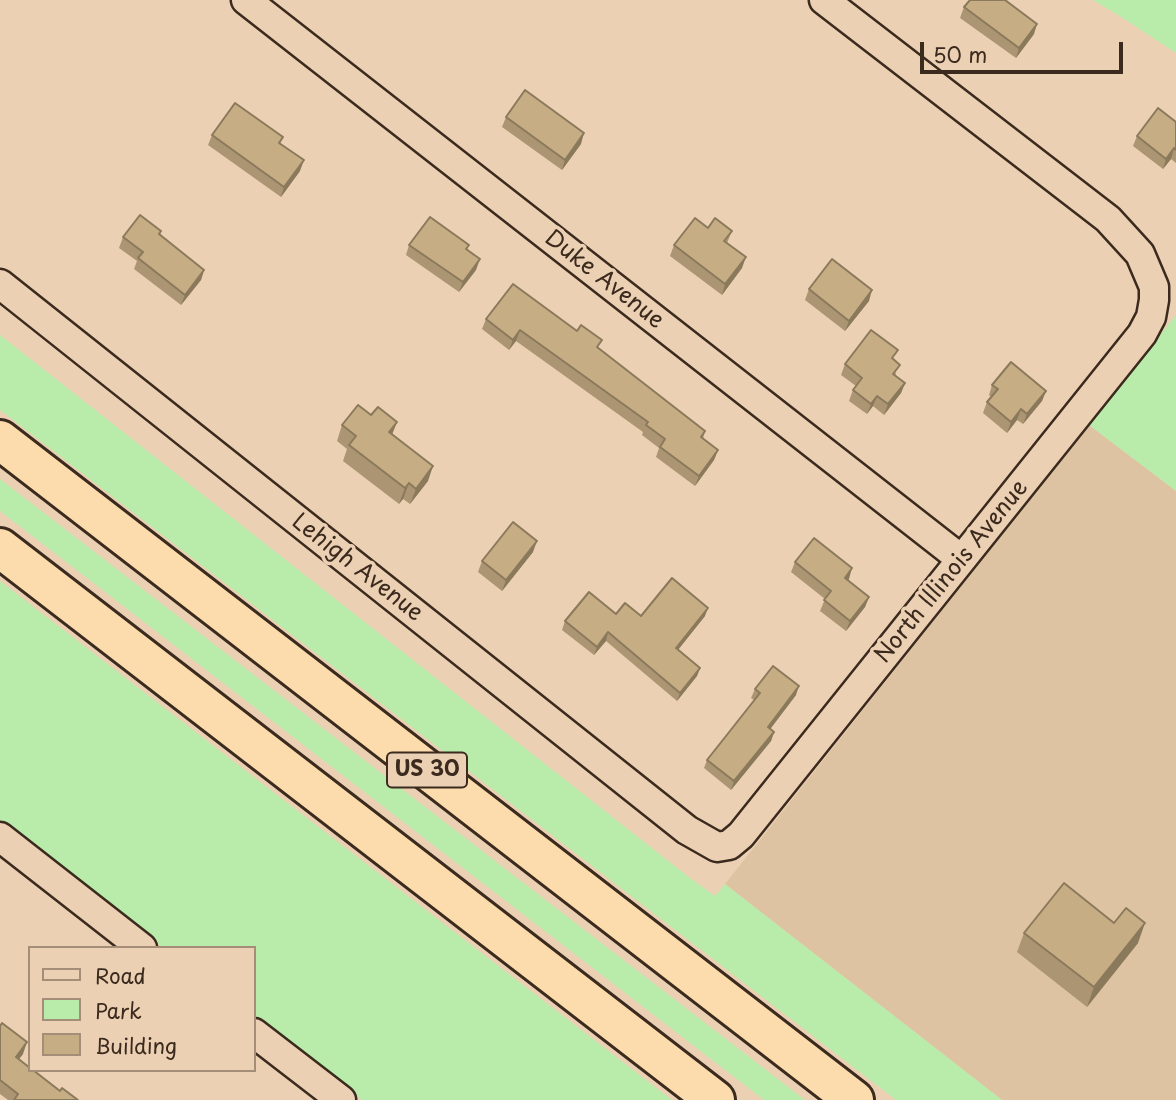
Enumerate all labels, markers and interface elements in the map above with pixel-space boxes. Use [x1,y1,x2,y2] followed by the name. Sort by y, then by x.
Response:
[924,28,1127,72] scale bar
[933,38,987,70] text: 50 m
[539,225,669,335] street label: Duke Avenue
[870,475,1034,669] street label: North Illinois Avenue
[286,508,428,628] street label: Lehigh Avenue
[387,752,467,788] road number: US 30
[28,946,256,1072] legend
[95,959,146,991] text: Road
[95,994,142,1026] text: Park
[95,1029,177,1061] text: Building

